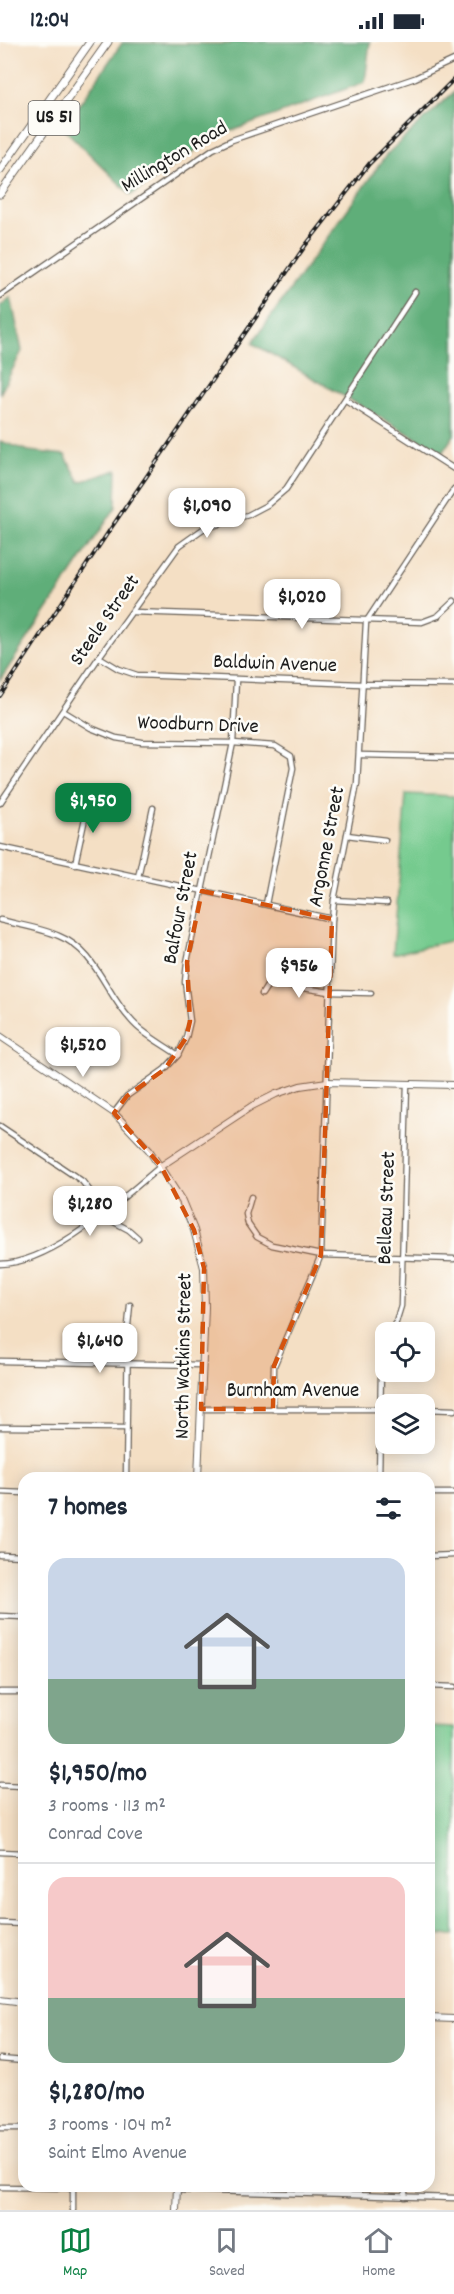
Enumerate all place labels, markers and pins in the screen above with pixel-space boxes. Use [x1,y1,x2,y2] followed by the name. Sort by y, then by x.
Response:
[158,488,256,539] pin: $1,090
[253,579,351,630] pin: $1,020
[44,783,142,834] pin: $1,950
[263,948,335,999] pin: $956
[34,1027,132,1078] pin: $1,520
[41,1186,139,1237] pin: $1,280
[51,1323,149,1374] pin: $1,640

